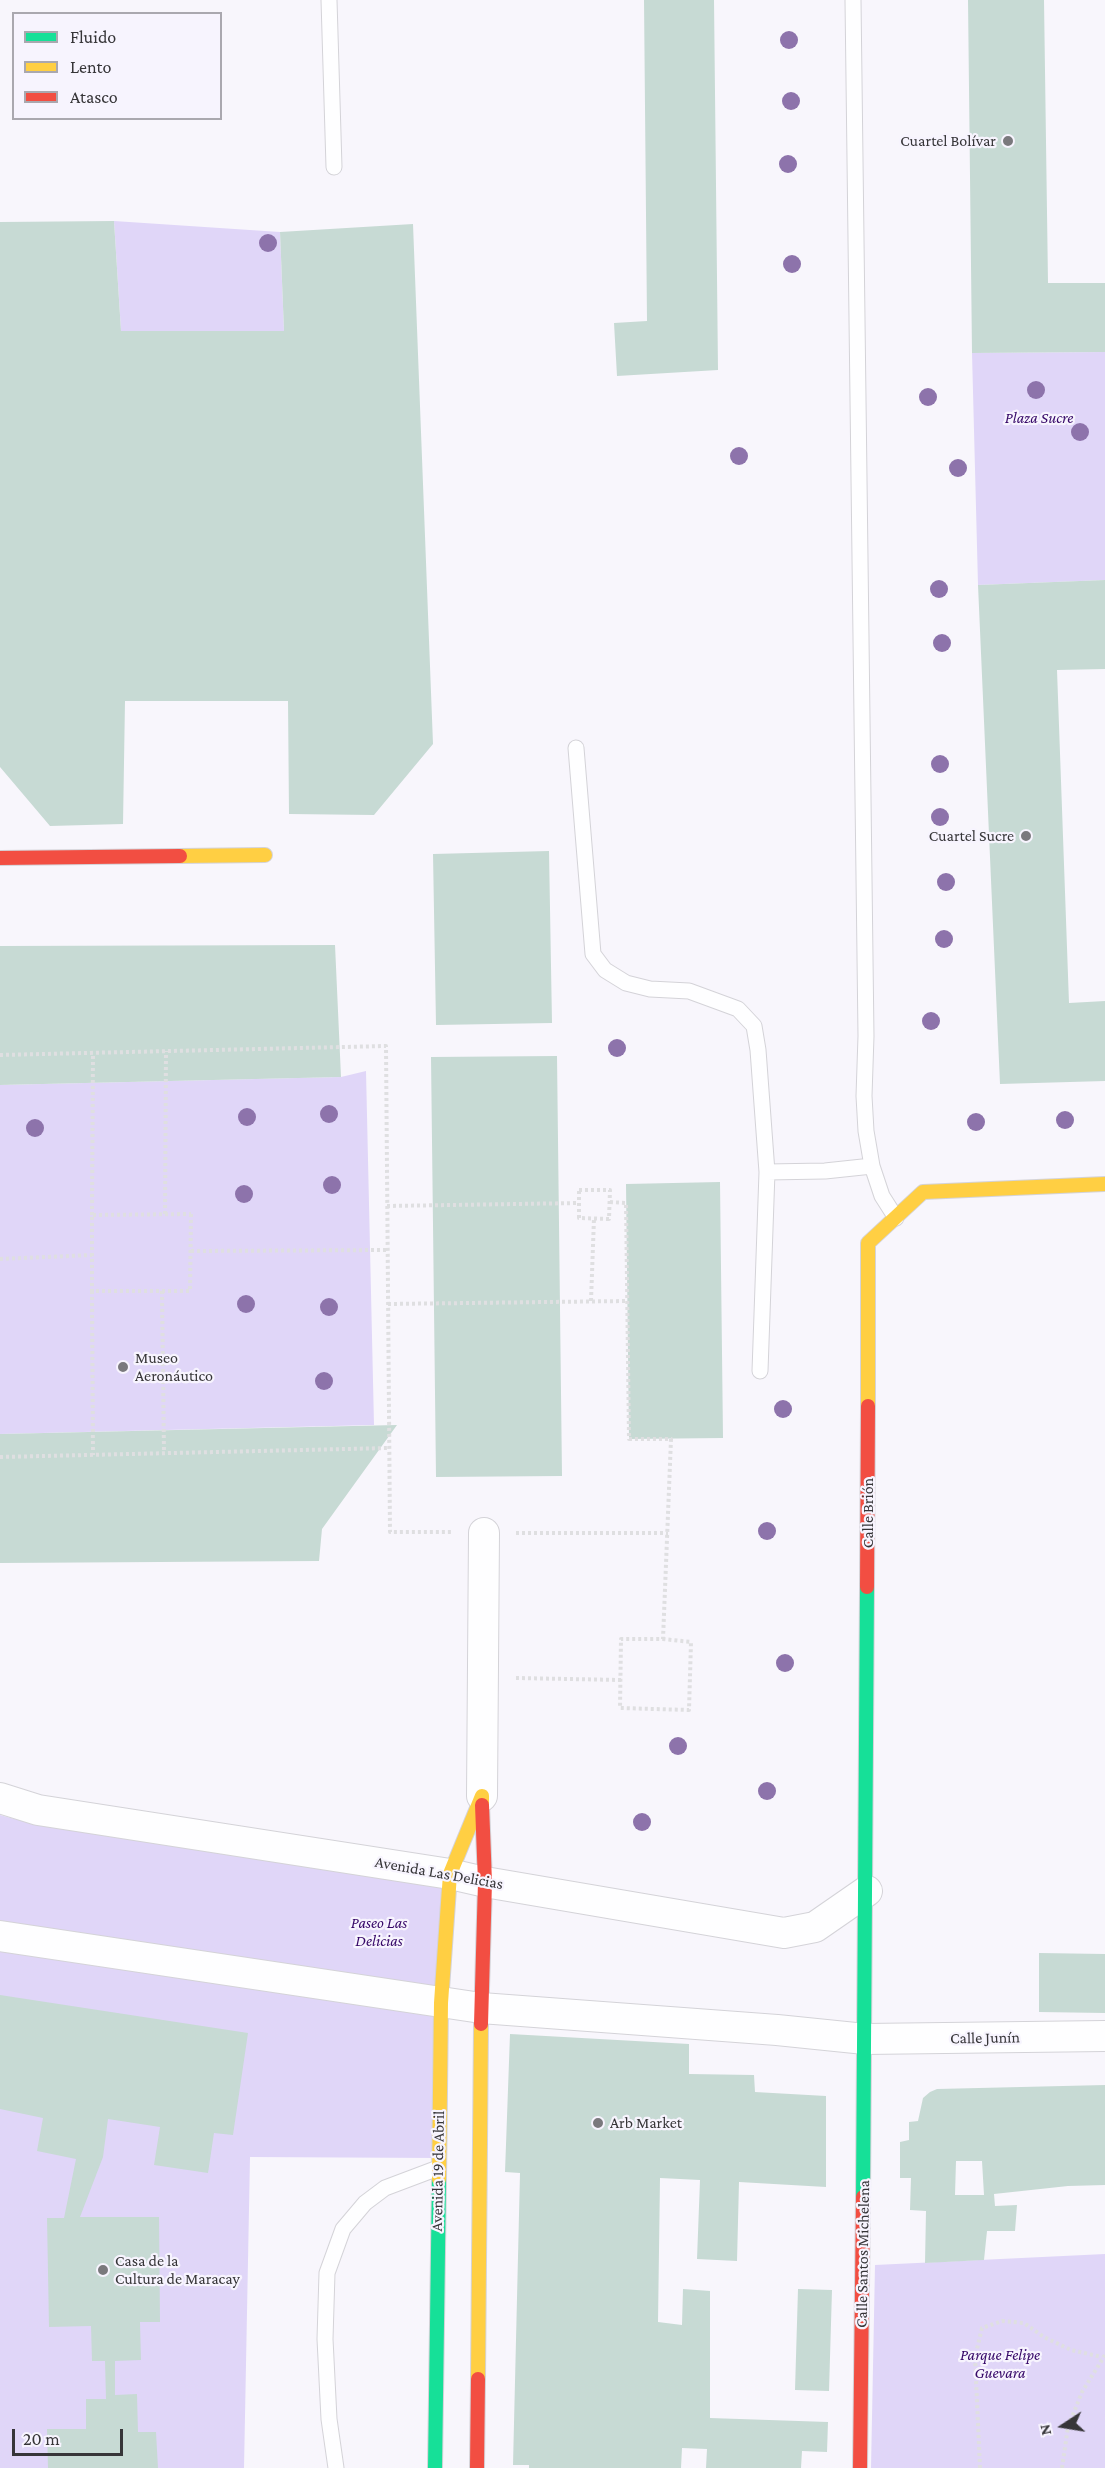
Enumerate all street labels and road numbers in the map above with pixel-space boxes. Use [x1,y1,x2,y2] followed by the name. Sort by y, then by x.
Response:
[858,1478,878,1548] street label: Calle Brión
[373,1852,505,1894] street label: Avenida Las Delicias
[950,2028,1020,2048] street label: Calle Junín
[427,2110,449,2232] street label: Avenida 19 de Abril
[852,2180,874,2328] street label: Calle Santos Michelena

